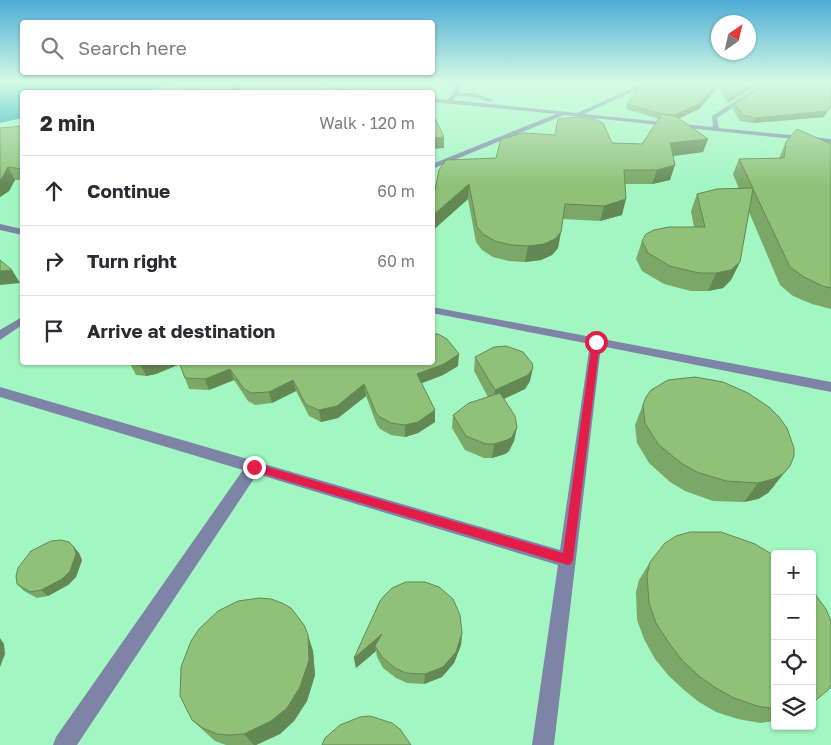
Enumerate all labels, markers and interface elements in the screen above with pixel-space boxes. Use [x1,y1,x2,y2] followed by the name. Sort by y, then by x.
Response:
[711,15,756,60] north arrow
[20,20,435,75] search box
[38,34,66,62] icon: search
[78,36,187,59] text: Search here
[40,110,95,136] text: 2 min
[319,113,415,133] text: Walk · 120 m
[40,177,68,205] icon: ahead
[87,179,170,202] text: Continue
[377,181,415,201] text: 60 m
[40,247,68,275] icon: right
[87,249,177,272] text: Turn right
[377,251,415,271] text: 60 m
[40,317,68,345] icon: arrive
[87,319,275,342] text: Arrive at destination
[585,331,608,354] route start
[243,456,266,479] route end
[771,550,816,730] map controls
[771,550,816,595] button: +
[771,595,816,640] button: −
[771,640,816,685] button: locate
[771,685,816,730] button: layers

